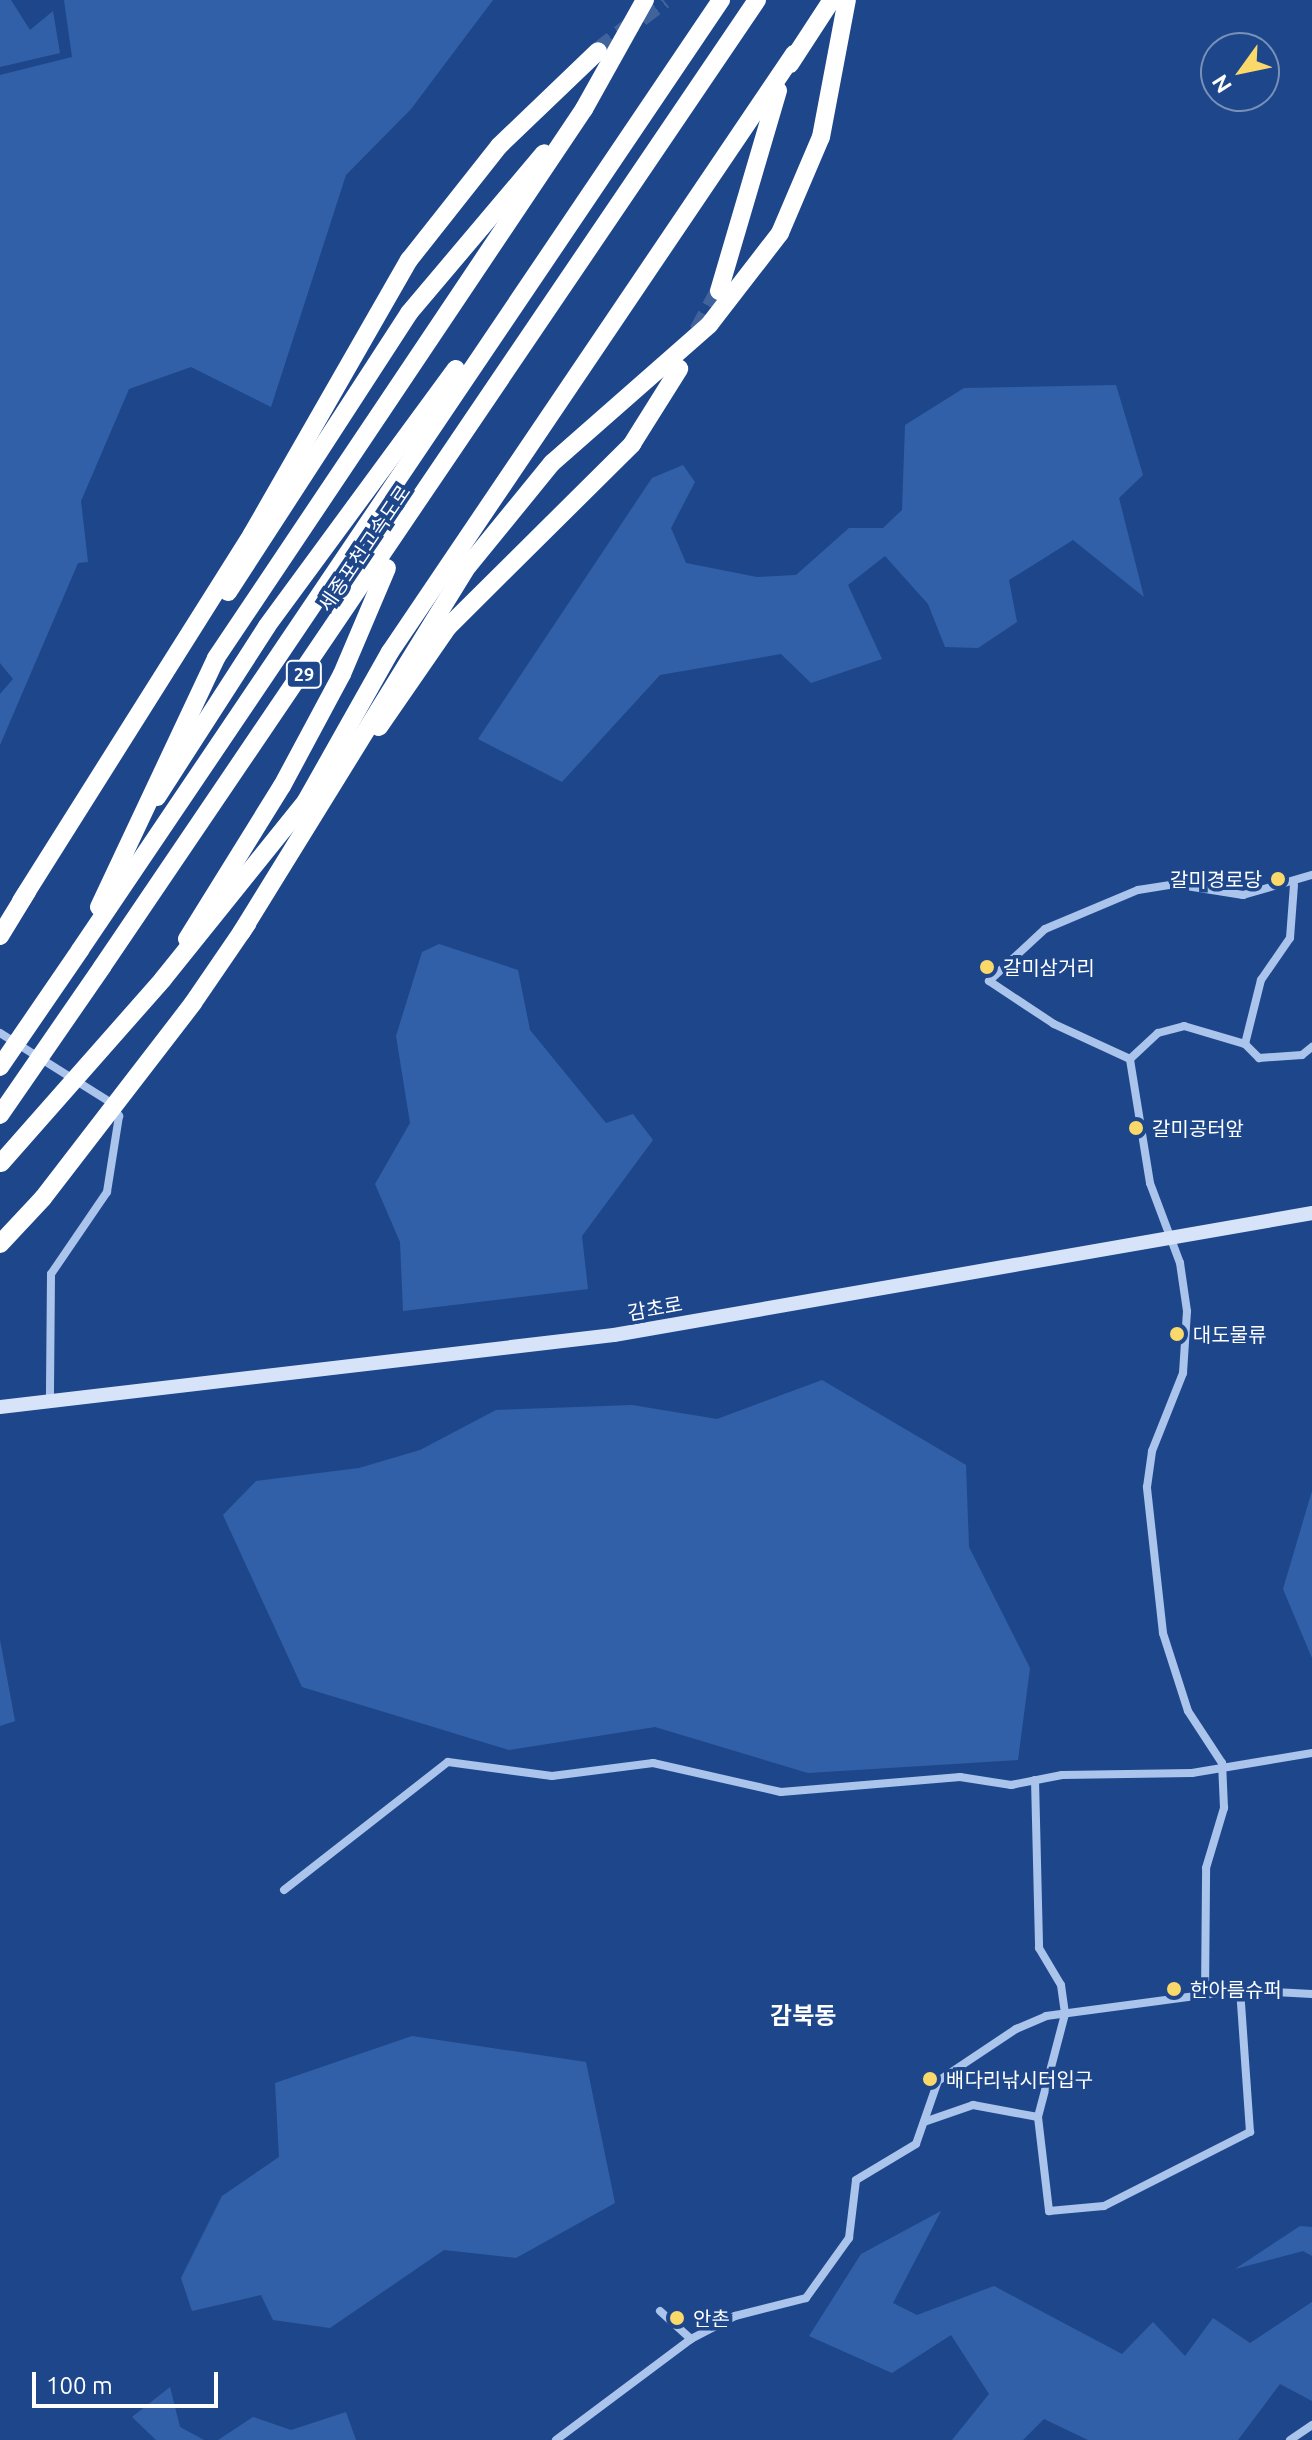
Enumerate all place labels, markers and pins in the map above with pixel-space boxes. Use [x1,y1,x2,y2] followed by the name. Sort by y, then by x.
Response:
[1170,867,1262,891] place label: 갈미경로당
[1269,870,1287,888] marker: 갈미경로당
[1003,955,1095,979] place label: 갈미삼거리
[978,958,996,976] marker: 갈미삼거리
[1152,1116,1244,1140] place label: 갈미공터앞
[1127,1119,1145,1137] marker: 갈미공터앞
[1193,1322,1267,1346] place label: 대도물류
[1168,1325,1186,1343] marker: 대도물류
[1190,1977,1282,2001] place label: 한아름슈퍼
[1165,1980,1183,1998] marker: 한아름슈퍼
[946,2067,1093,2091] place label: 배다리낚시터입구
[921,2070,939,2088] marker: 배다리낚시터입구
[693,2306,730,2330] place label: 안촌
[668,2309,686,2327] marker: 안촌

